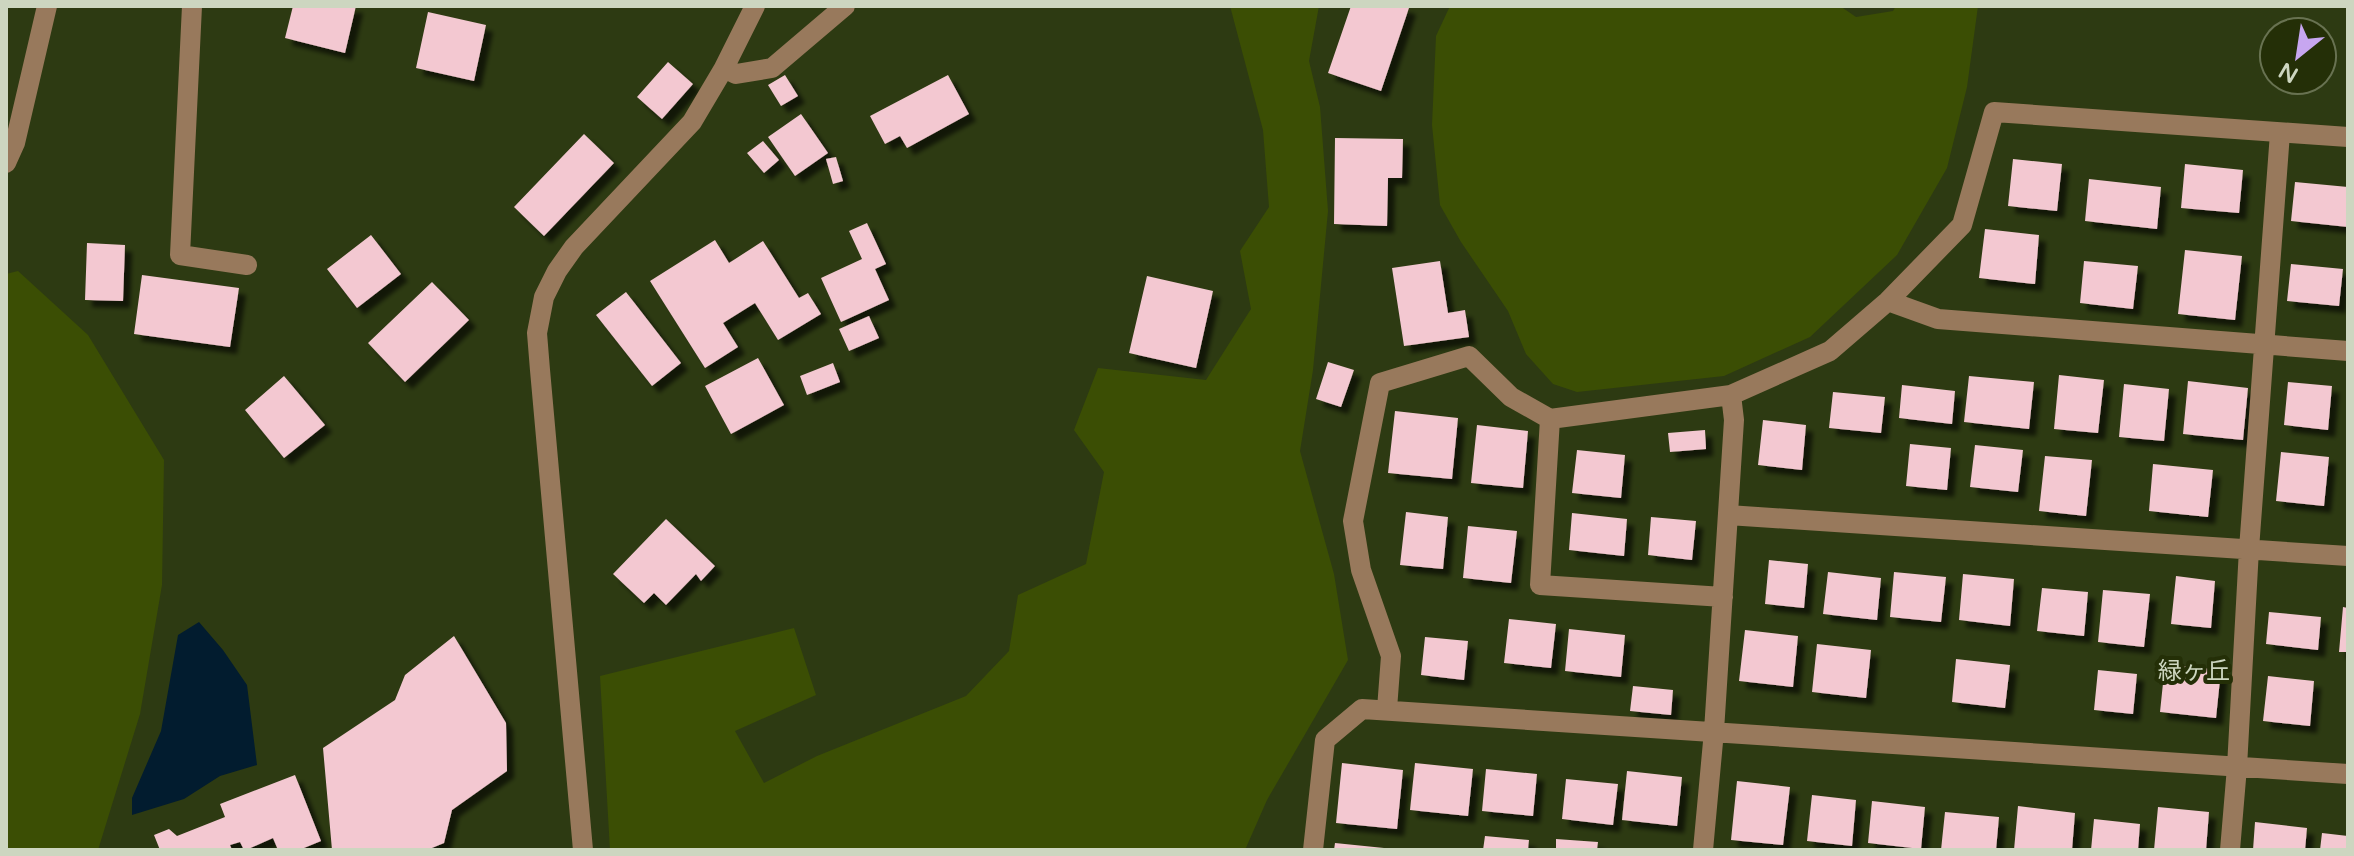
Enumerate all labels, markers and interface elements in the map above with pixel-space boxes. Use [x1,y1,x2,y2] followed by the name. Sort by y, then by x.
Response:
[2258,16,2338,96] north arrow
[2274,57,2303,88] text: N
[2158,657,2230,686] district label: 緑ヶ丘

